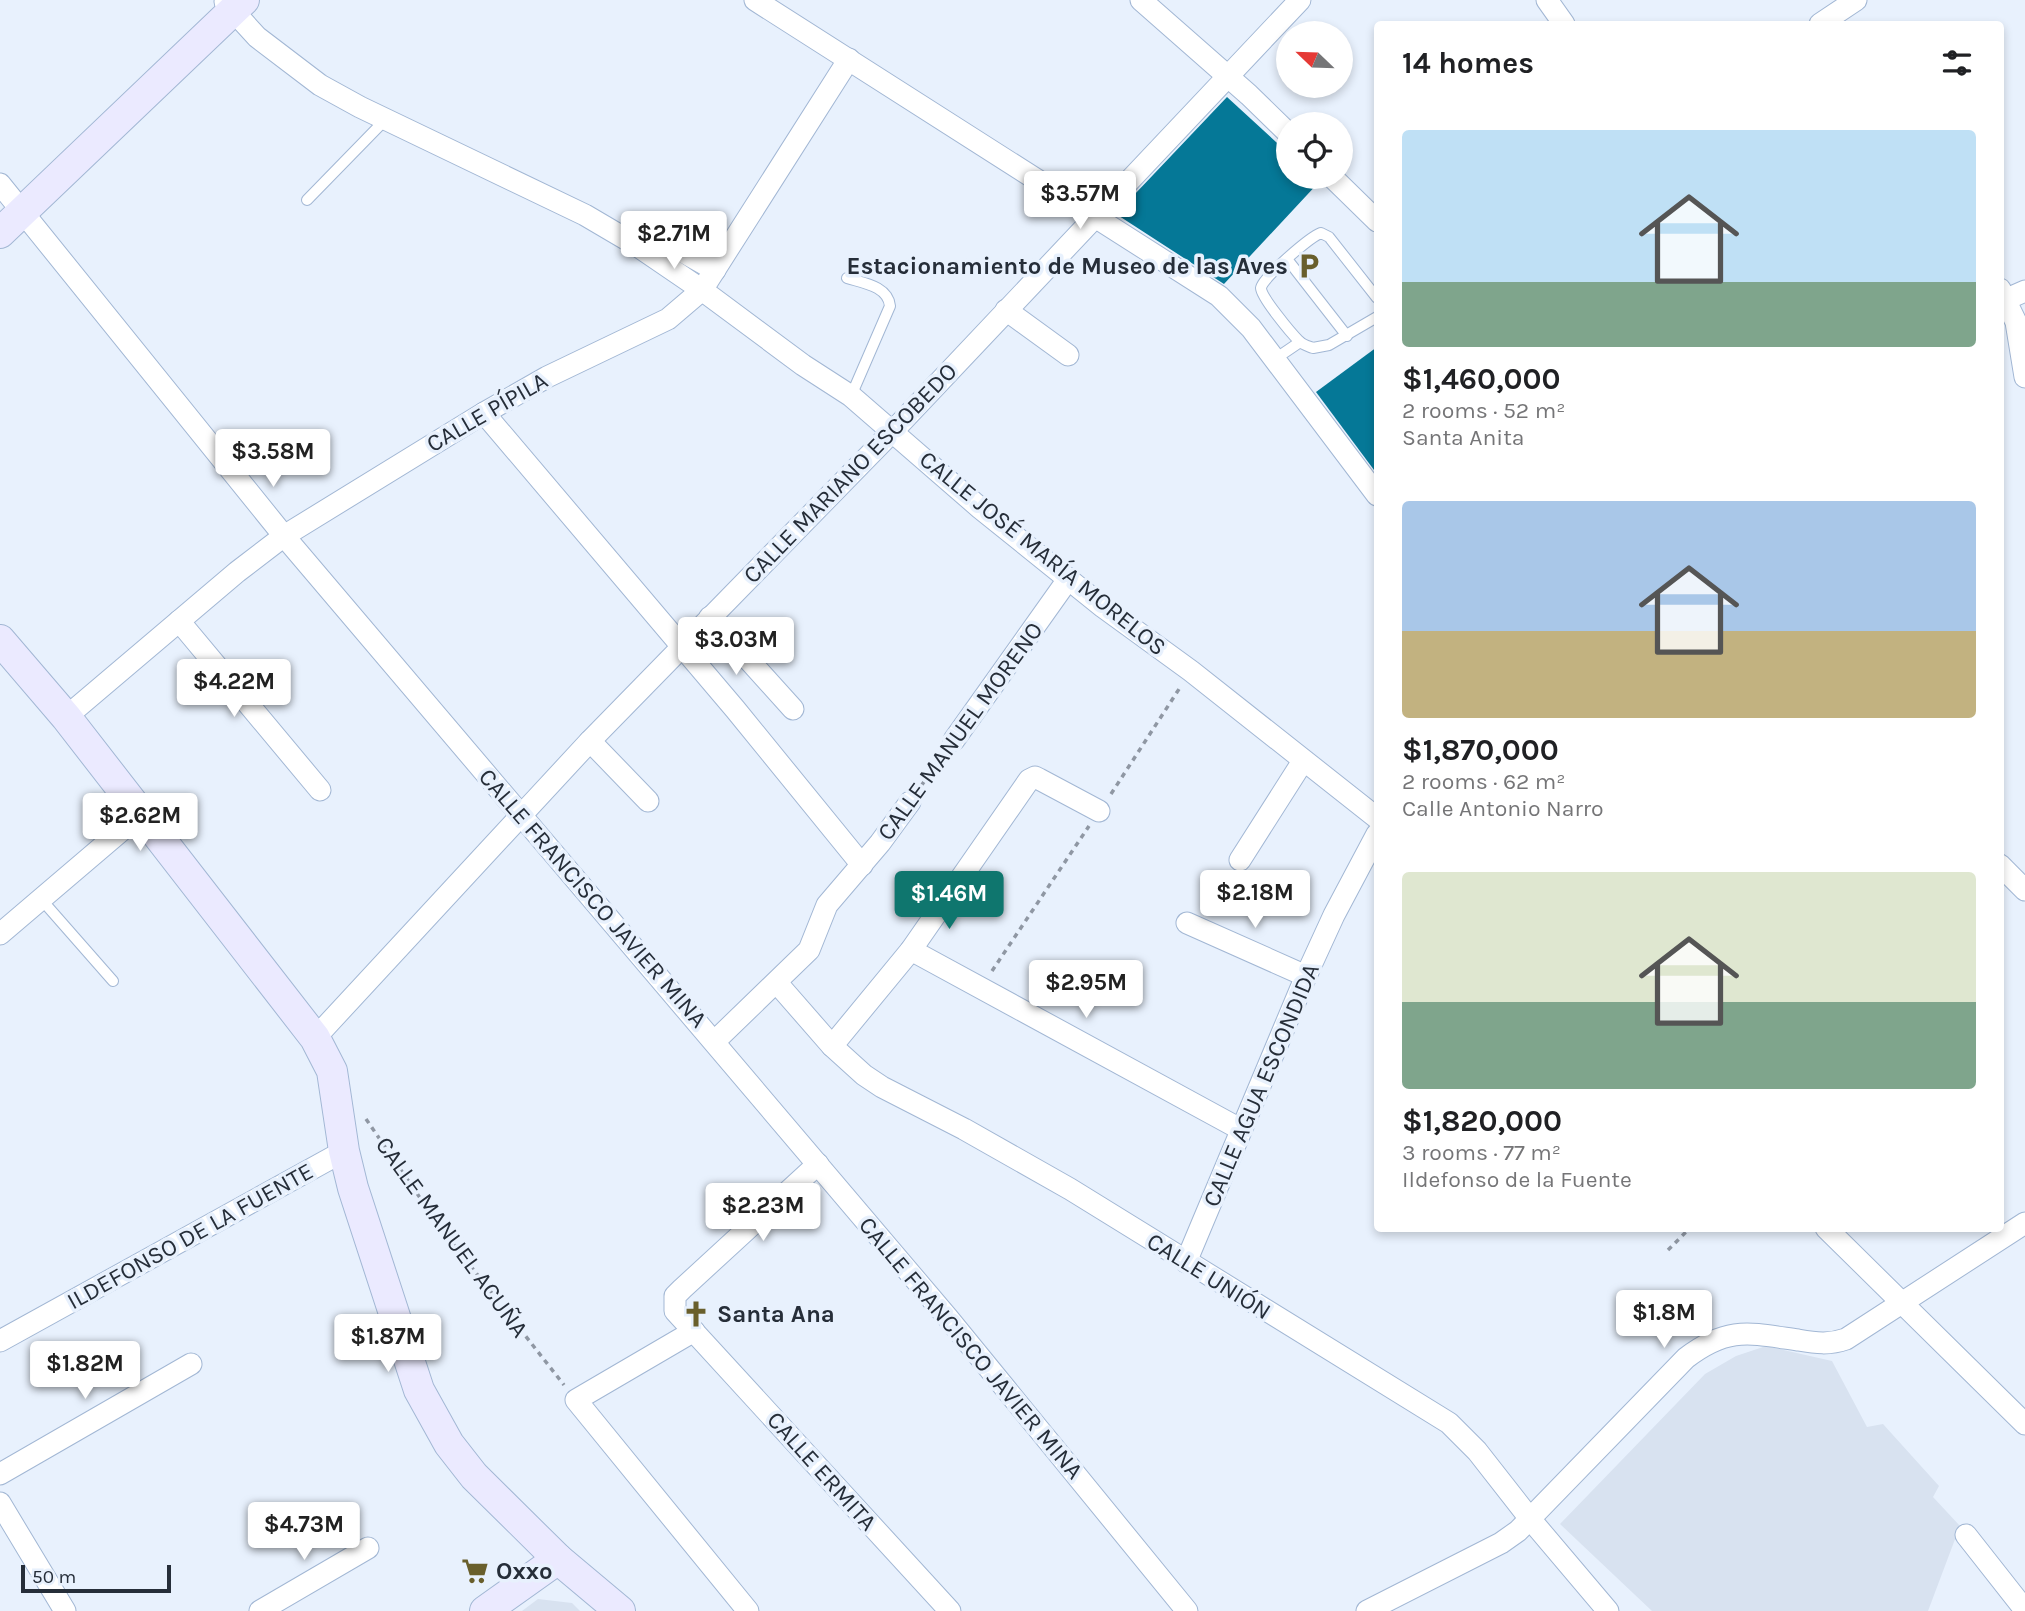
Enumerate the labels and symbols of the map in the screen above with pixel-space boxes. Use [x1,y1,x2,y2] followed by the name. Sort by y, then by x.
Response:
[1276,21,1353,98] north arrow
[1023,172,1137,231] pin: $3.57M
[617,212,731,271] pin: $2.71M
[1294,251,1324,281] parking icon: Estacionamiento de Museo de las Aves
[847,252,1288,280] place label: Estacionamiento de Museo de las Aves
[737,357,963,589] street label: CALLE MARIANO ESCOBEDO
[421,365,553,458] street label: CALLE PÍPILA
[216,430,330,489] pin: $3.58M
[914,444,1173,661] street label: CALLE JOSÉ MARÍA MORELOS
[871,617,1049,845] street label: CALLE MANUEL MORENO
[679,618,793,677] pin: $3.03M
[177,660,291,719] pin: $4.22M
[473,763,713,1033] street label: CALLE FRANCISCO JAVIER MINA
[83,794,197,853] pin: $2.62M
[1198,870,1312,930] pin: $2.18M
[892,872,1006,931] pin: $1.46M
[1197,959,1325,1211] street label: CALLE AGUA ESCONDIDA
[1029,960,1143,1020] pin: $2.95M
[370,1131,534,1343] street label: CALLE MANUEL ACUÑA
[62,1157,318,1315] street label: ILDEFONSO DE LA FUENTE
[706,1184,820,1243] pin: $2.23M
[853,1211,1089,1485] street label: CALLE FRANCISCO JAVIER MINA
[1142,1227,1276,1325] street label: CALLE UNIÓN
[1615,1290,1713,1350] pin: $1.8M
[681,1299,711,1329] church icon: Santa Ana
[717,1300,835,1328] place label: Santa Ana
[331,1314,445,1374] pin: $1.87M
[28,1342,142,1401] pin: $1.82M
[761,1406,883,1536] street label: CALLE ERMITA
[247,1502,361,1562] pin: $4.73M
[460,1556,490,1586] supermarket icon: Oxxo
[496,1557,553,1585] place label: Oxxo
[21,1562,172,1594] scale bar

